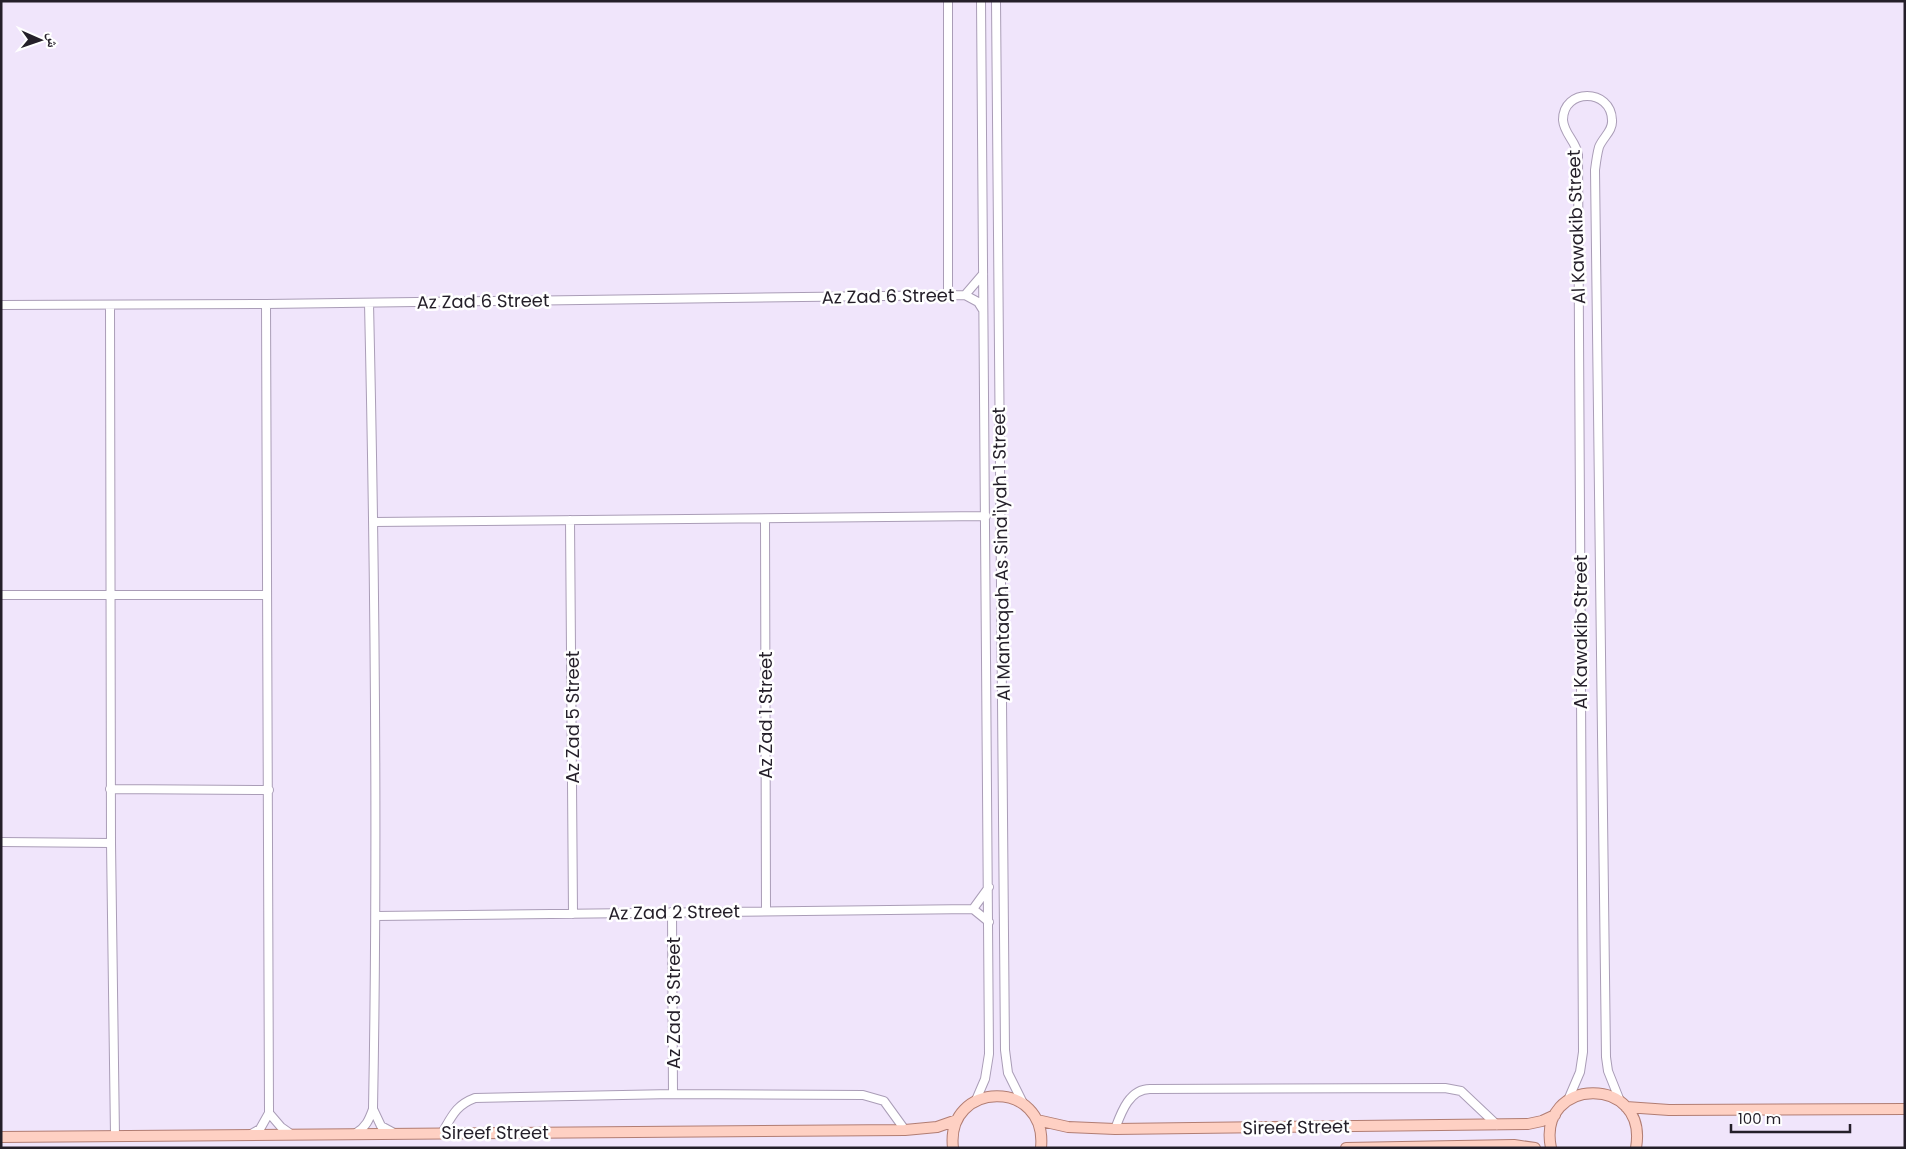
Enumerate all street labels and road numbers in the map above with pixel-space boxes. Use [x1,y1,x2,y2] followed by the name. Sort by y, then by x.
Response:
[1561,149,1591,305] street label: Al Kawakib Street
[821,282,955,310] street label: Az Zad 6 Street
[416,287,550,315] street label: Az Zad 6 Street
[986,407,1016,701] street label: Al Mantaqah As Sina'iyah 1 Street
[1568,555,1593,709] street label: Al Kawakib Street
[560,651,585,783] street label: Az Zad 5 Street
[753,651,778,779] street label: Az Zad 1 Street
[608,898,740,926] street label: Az Zad 2 Street
[661,937,686,1069] street label: Az Zad 3 Street
[1242,1114,1350,1140] street label: Sireef Street
[441,1120,549,1145] street label: Sireef Street

